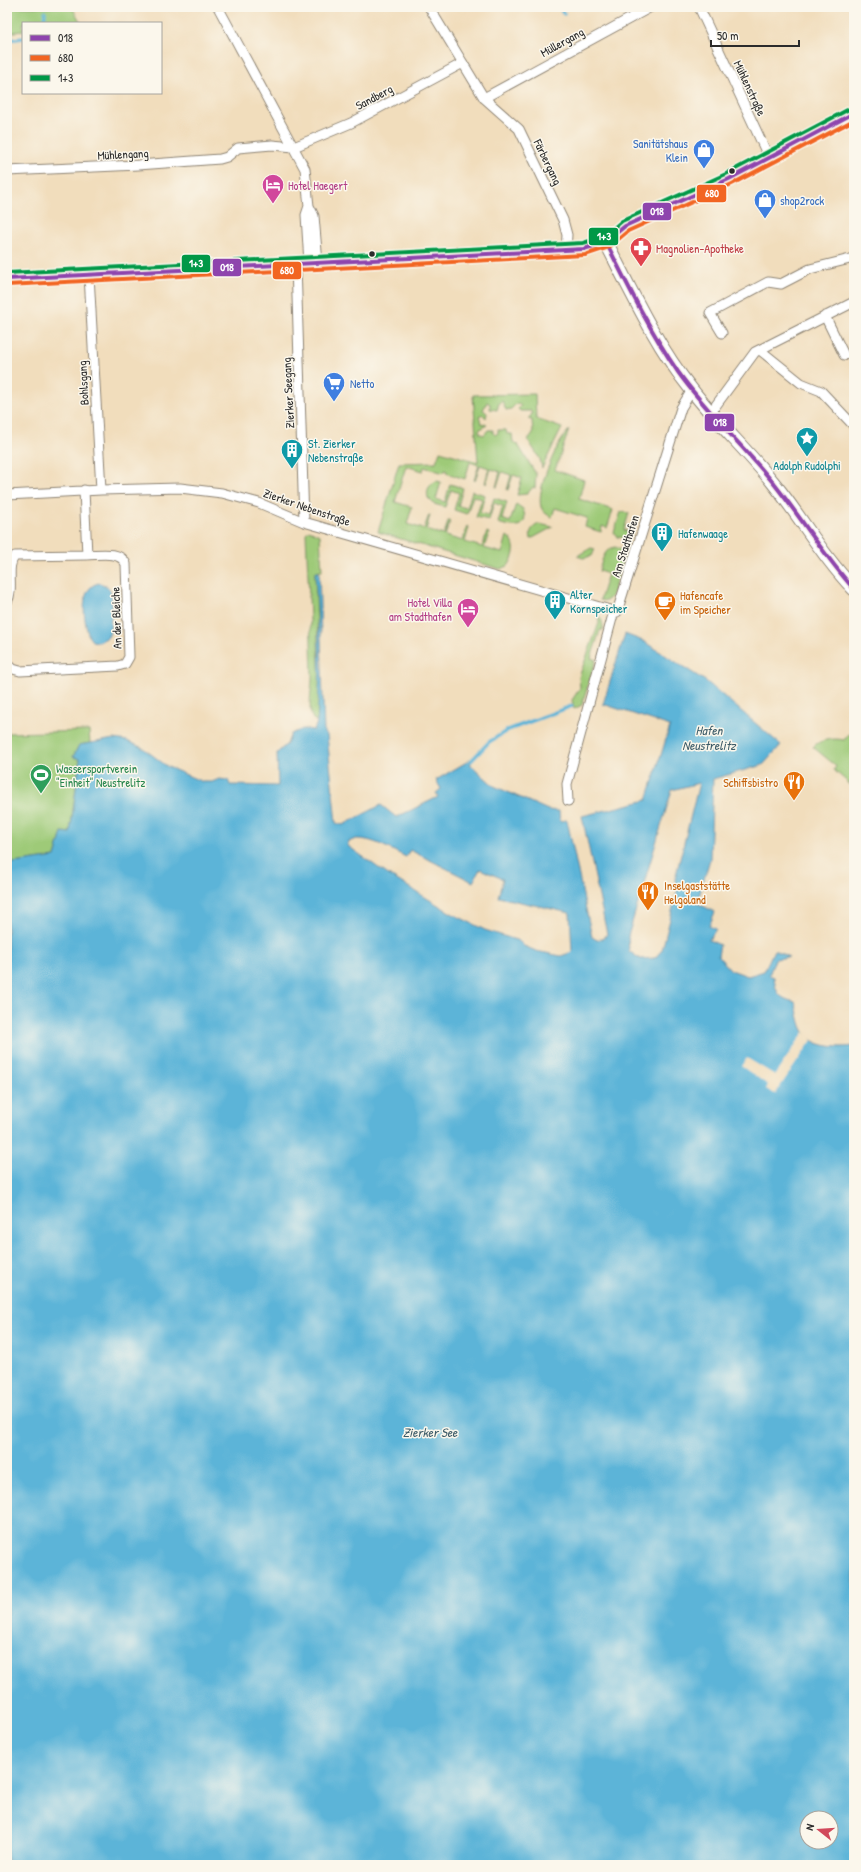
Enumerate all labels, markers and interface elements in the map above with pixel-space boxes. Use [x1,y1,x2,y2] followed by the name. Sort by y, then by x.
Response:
[22,22,162,94] legend
[711,22,799,48] scale bar
[537,23,587,61] street label: Müllergang
[717,27,738,44] text: 50 m
[58,29,73,46] text: 018
[58,49,73,66] text: 680
[730,57,770,119] street label: Mühlenstraße
[58,69,74,86] text: 1+3
[352,80,396,114] street label: Sandberg
[529,135,566,188] street label: Färbergang
[633,135,688,166] place label: Sanitätshaus Klein
[691,137,717,170] shop icon: Sanitätshaus Klein
[97,144,149,164] street label: Mühlengang
[727,166,737,176] unlabelled marker
[260,172,286,205] hotel icon: Hotel Haegert
[288,177,348,194] place label: Hotel Haegert
[696,184,727,203] line badge: 680
[705,186,719,200] text: 680
[752,187,778,220] shop icon: shop2rock
[780,192,824,209] place label: shop2rock
[642,202,672,221] line badge: 018
[650,204,664,218] text: 018
[588,227,619,246] line badge: 1+3
[597,229,611,243] text: 1+3
[628,235,654,268] pharmacy icon: Magnolien-Apotheke
[656,240,744,257] place label: Magnolien-Apotheke
[367,249,377,259] unlabelled marker
[181,254,211,273] line badge: 1+3
[189,256,203,270] text: 1+3
[212,258,242,277] line badge: 018
[220,260,234,274] text: 018
[272,261,302,280] line badge: 680
[280,263,294,277] text: 680
[278,357,298,429] street label: Zierker Seegang
[73,360,93,406] street label: Bohlsgang
[321,370,347,403] supermarket icon: Netto
[350,375,374,392] place label: Netto
[704,413,735,432] line badge: 018
[713,415,727,429] text: 018
[794,425,820,458] place icon: Adolph Rudolphi
[308,435,364,466] place label: St. Zierker Nebenstraße
[279,437,305,470] building icon: St. Zierker Nebenstraße
[773,457,841,474] place label: Adolph Rudolphi
[261,484,353,530] street label: Zierker Nebenstraße
[607,513,643,579] street label: Am Stadthafen
[649,520,675,553] building icon: Hafenwaage
[678,525,728,542] place label: Hafenwaage
[106,586,126,649] street label: An der Bleiche
[570,586,628,617] place label: Alter Kornspeicher
[680,587,731,618] place label: Hafencafe im Speicher
[542,588,568,621] building icon: Alter Kornspeicher
[652,589,678,622] cafe icon: Hafencafe im Speicher
[389,594,452,625] place label: Hotel Villa am Stadthafen
[455,596,481,629] hotel icon: Hotel Villa am Stadthafen
[682,721,737,754] water label: Hafen Neustrelitz
[56,760,145,791] place label: Wassersportverein "Einheit" Neustrelitz
[28,762,54,795] sports icon: Wassersportverein "Einheit" Neustrelitz
[781,769,807,802] restaurant icon: Schiffsbistro
[723,774,778,791] place label: Schiffsbistro
[664,877,730,908] place label: Inselgaststätte Helgoland
[635,879,661,912] restaurant icon: Inselgaststätte Helgoland
[403,1423,458,1441] water label: Zierker See
[799,1810,839,1850] north arrow
[802,1822,817,1832] text: N

